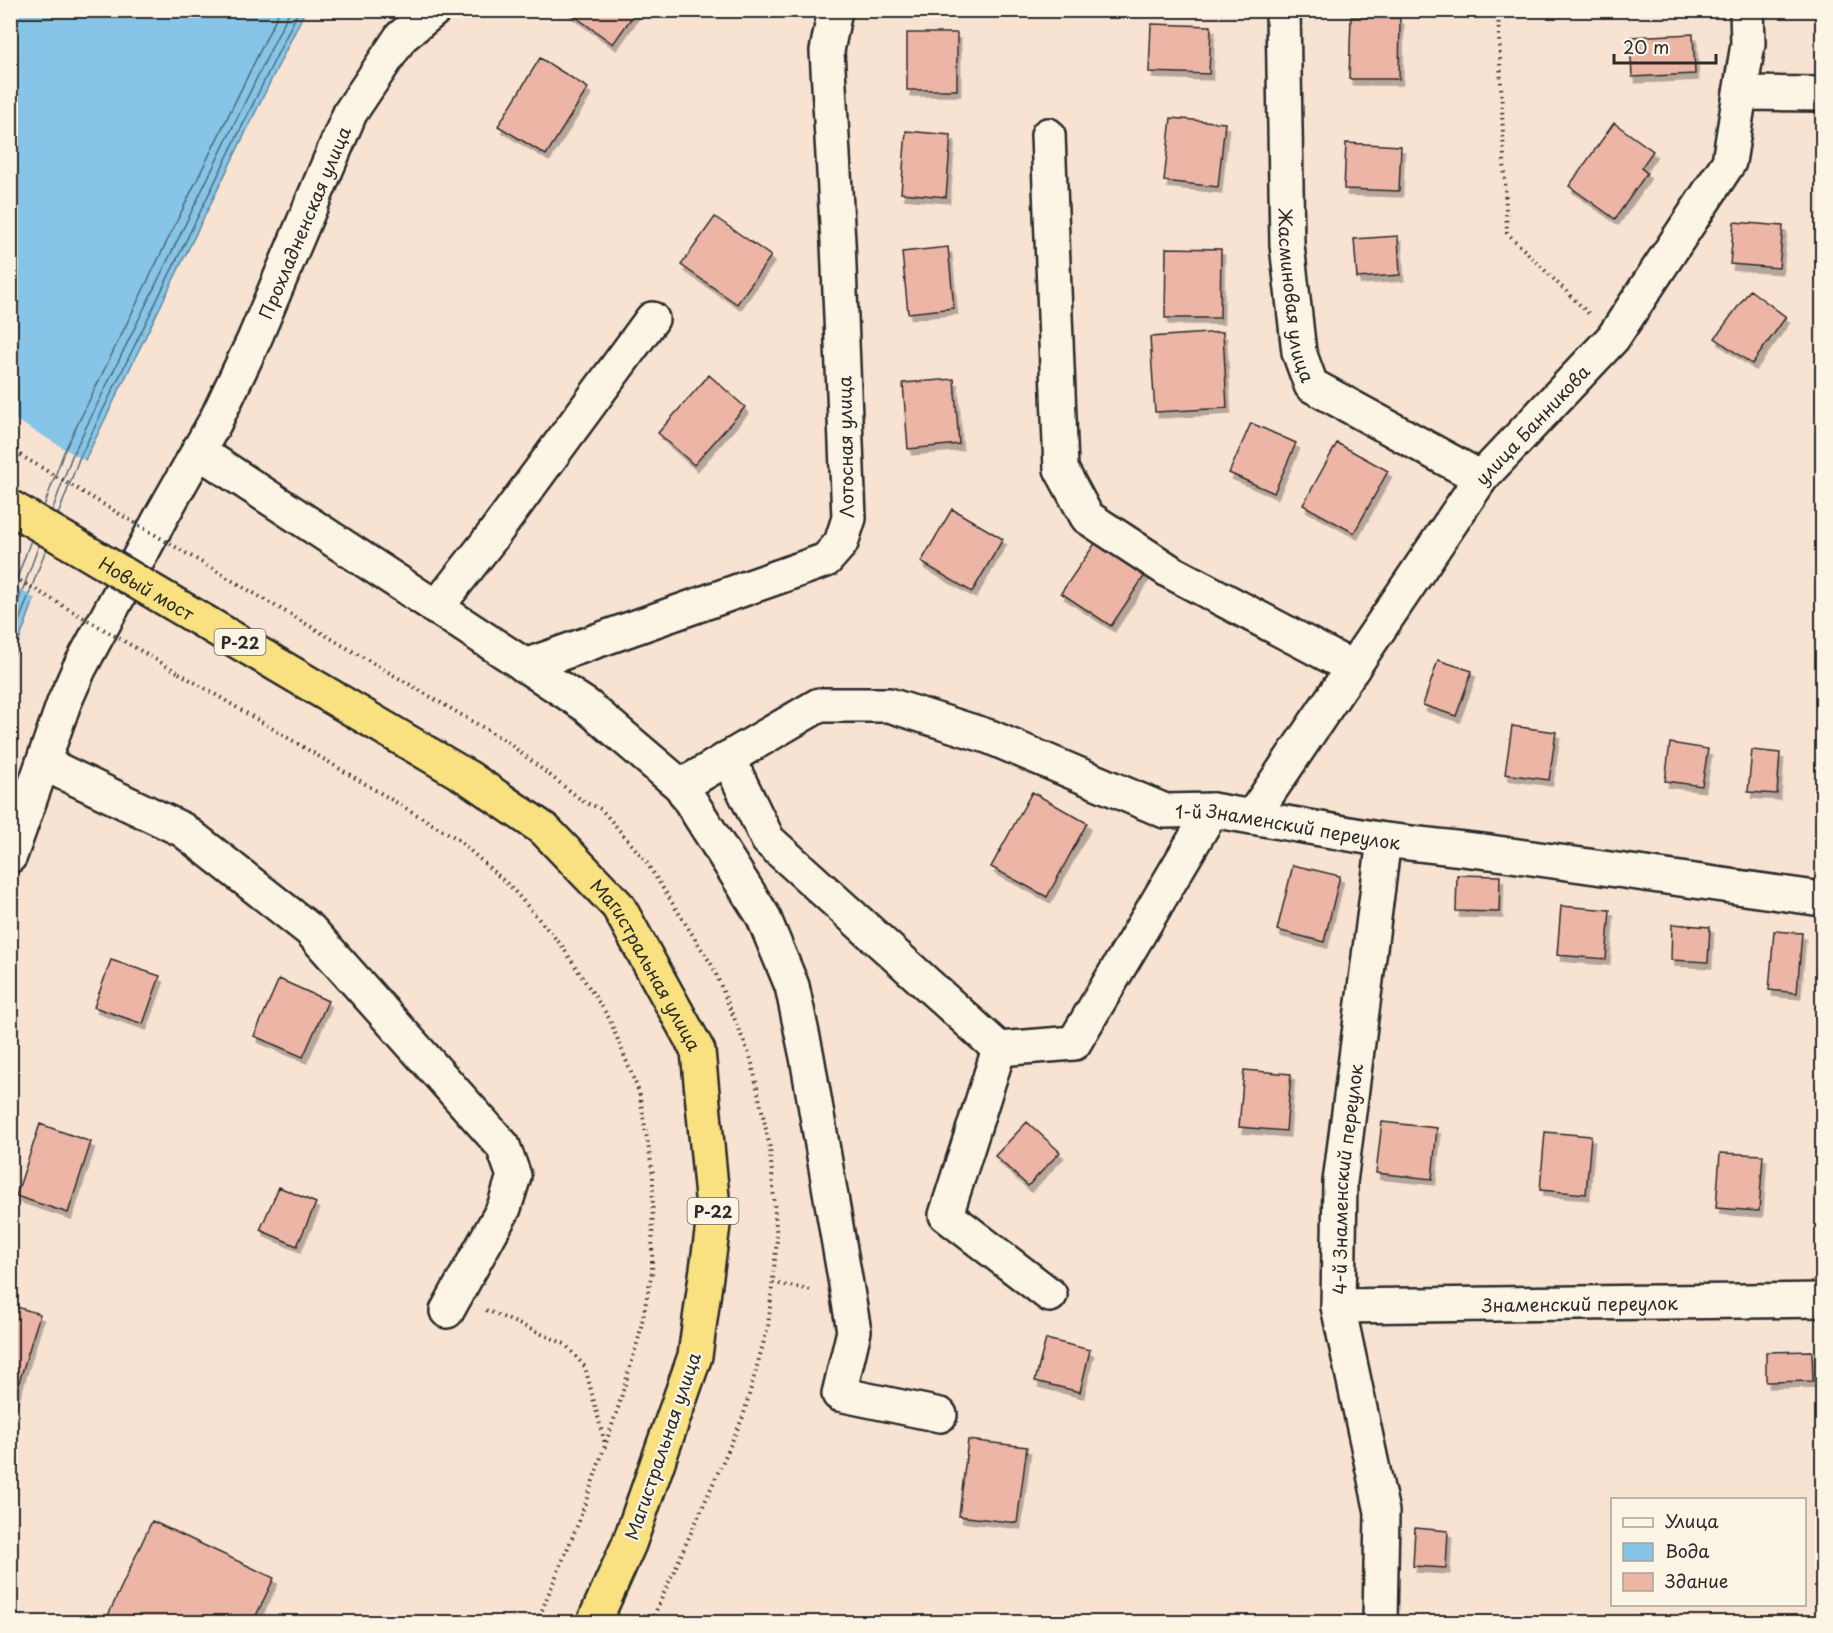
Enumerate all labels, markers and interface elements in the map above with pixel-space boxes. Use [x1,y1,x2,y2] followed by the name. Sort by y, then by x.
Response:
[1614,27,1716,65] scale bar
[1623,33,1669,60] text: 20 m
[251,121,357,323] street label: Прохладненская улица
[1273,207,1322,386] street label: Жасминовая улица
[1468,357,1596,491] street label: улица Банникова
[830,375,860,518] street label: Лотосная улица
[94,549,200,627] street label: Новый мост
[214,629,266,655] road number: Р-22
[1175,796,1402,855] street label: 1-й Знаменский переулок
[585,872,709,1056] street label: Магистральная улица
[1325,1062,1369,1295] street label: 4-й Знаменский переулок
[688,1198,738,1224] road number: Р-22
[1481,1288,1678,1318] street label: Знаменский переулок
[617,1348,707,1544] street label: Магистральная улица
[1611,1498,1806,1606] legend
[1665,1507,1719,1534] text: Улица
[1665,1537,1710,1564] text: Вода
[1665,1567,1728,1594] text: Здание

